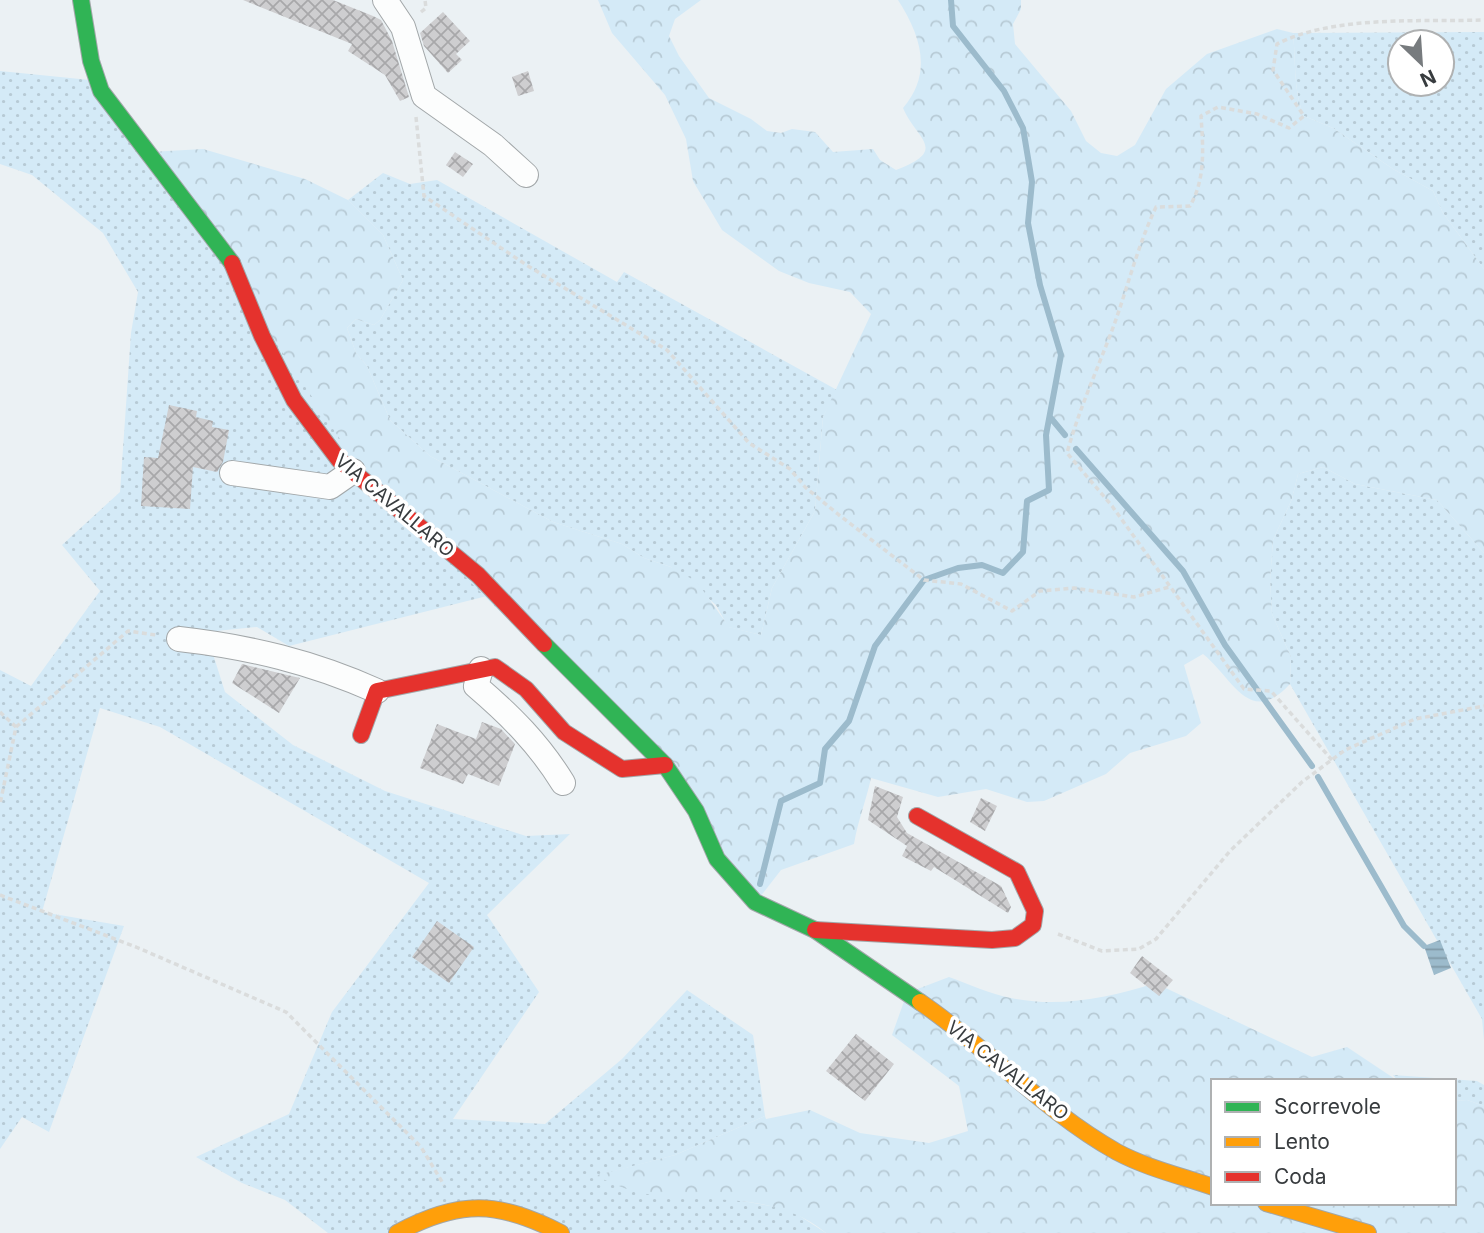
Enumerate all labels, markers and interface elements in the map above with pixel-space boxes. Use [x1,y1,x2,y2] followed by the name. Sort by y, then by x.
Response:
[1386,28,1456,98] north arrow
[1417,64,1439,91] text: N
[330,449,459,562] street label: VIA CAVALLARO
[942,1016,1073,1125] street label: VIA CAVALLARO
[1211,1079,1456,1205] legend
[1274,1094,1381,1119] text: Scorrevole
[1274,1129,1330,1154] text: Lento
[1274,1164,1327,1189] text: Coda

